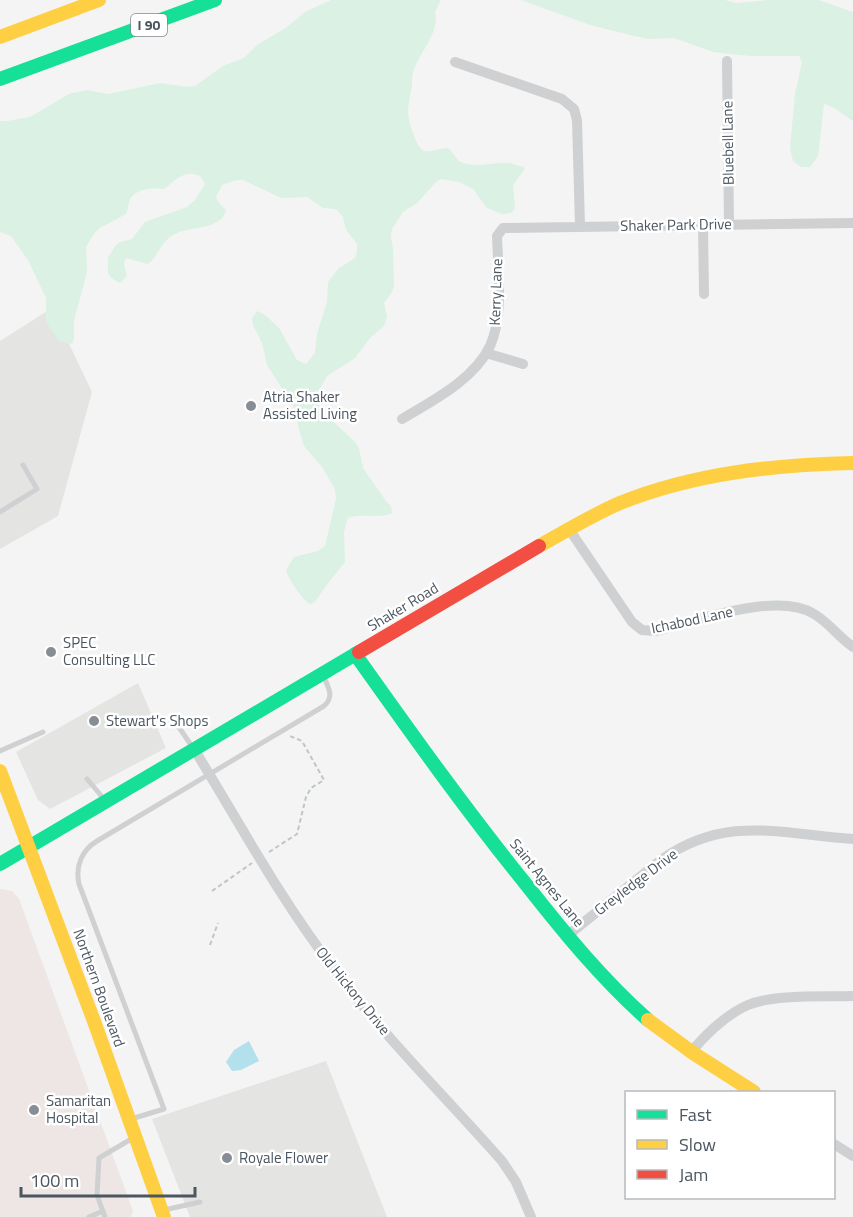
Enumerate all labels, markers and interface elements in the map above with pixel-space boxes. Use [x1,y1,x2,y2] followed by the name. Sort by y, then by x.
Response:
[131,14,167,36] road number: I 90
[715,101,740,185] street label: Bluebell Lane
[620,212,732,237] street label: Shaker Park Drive
[483,258,508,326] street label: Kerry Lane
[263,385,357,425] place label: Atria Shaker Assisted Living
[244,399,258,413] marker: Atria Shaker Assisted Living
[363,576,443,637] street label: Shaker Road
[649,600,735,639] street label: Ichabod Lane
[63,631,155,671] place label: SPEC Consulting LLC
[44,645,58,659] marker: SPEC Consulting LLC
[106,709,208,732] place label: Stewart's Shops
[87,714,101,728] marker: Stewart's Shops
[504,833,590,932] street label: Saint Agnes Lane
[589,843,682,921] street label: Greyledge Drive
[67,926,132,1050] street label: Northern Boulevard
[310,941,396,1040] street label: Old Hickory Drive
[46,1089,111,1129] place label: Samaritan Hospital
[625,1091,835,1199] legend
[679,1101,712,1128] text: Fast
[27,1103,41,1117] marker: Samaritan Hospital
[679,1131,716,1158] text: Slow
[239,1146,328,1169] place label: Royale Flower
[220,1151,234,1165] marker: Royale Flower
[21,1160,195,1198] scale bar
[679,1161,708,1188] text: Jam
[30,1167,79,1194] text: 100 m

